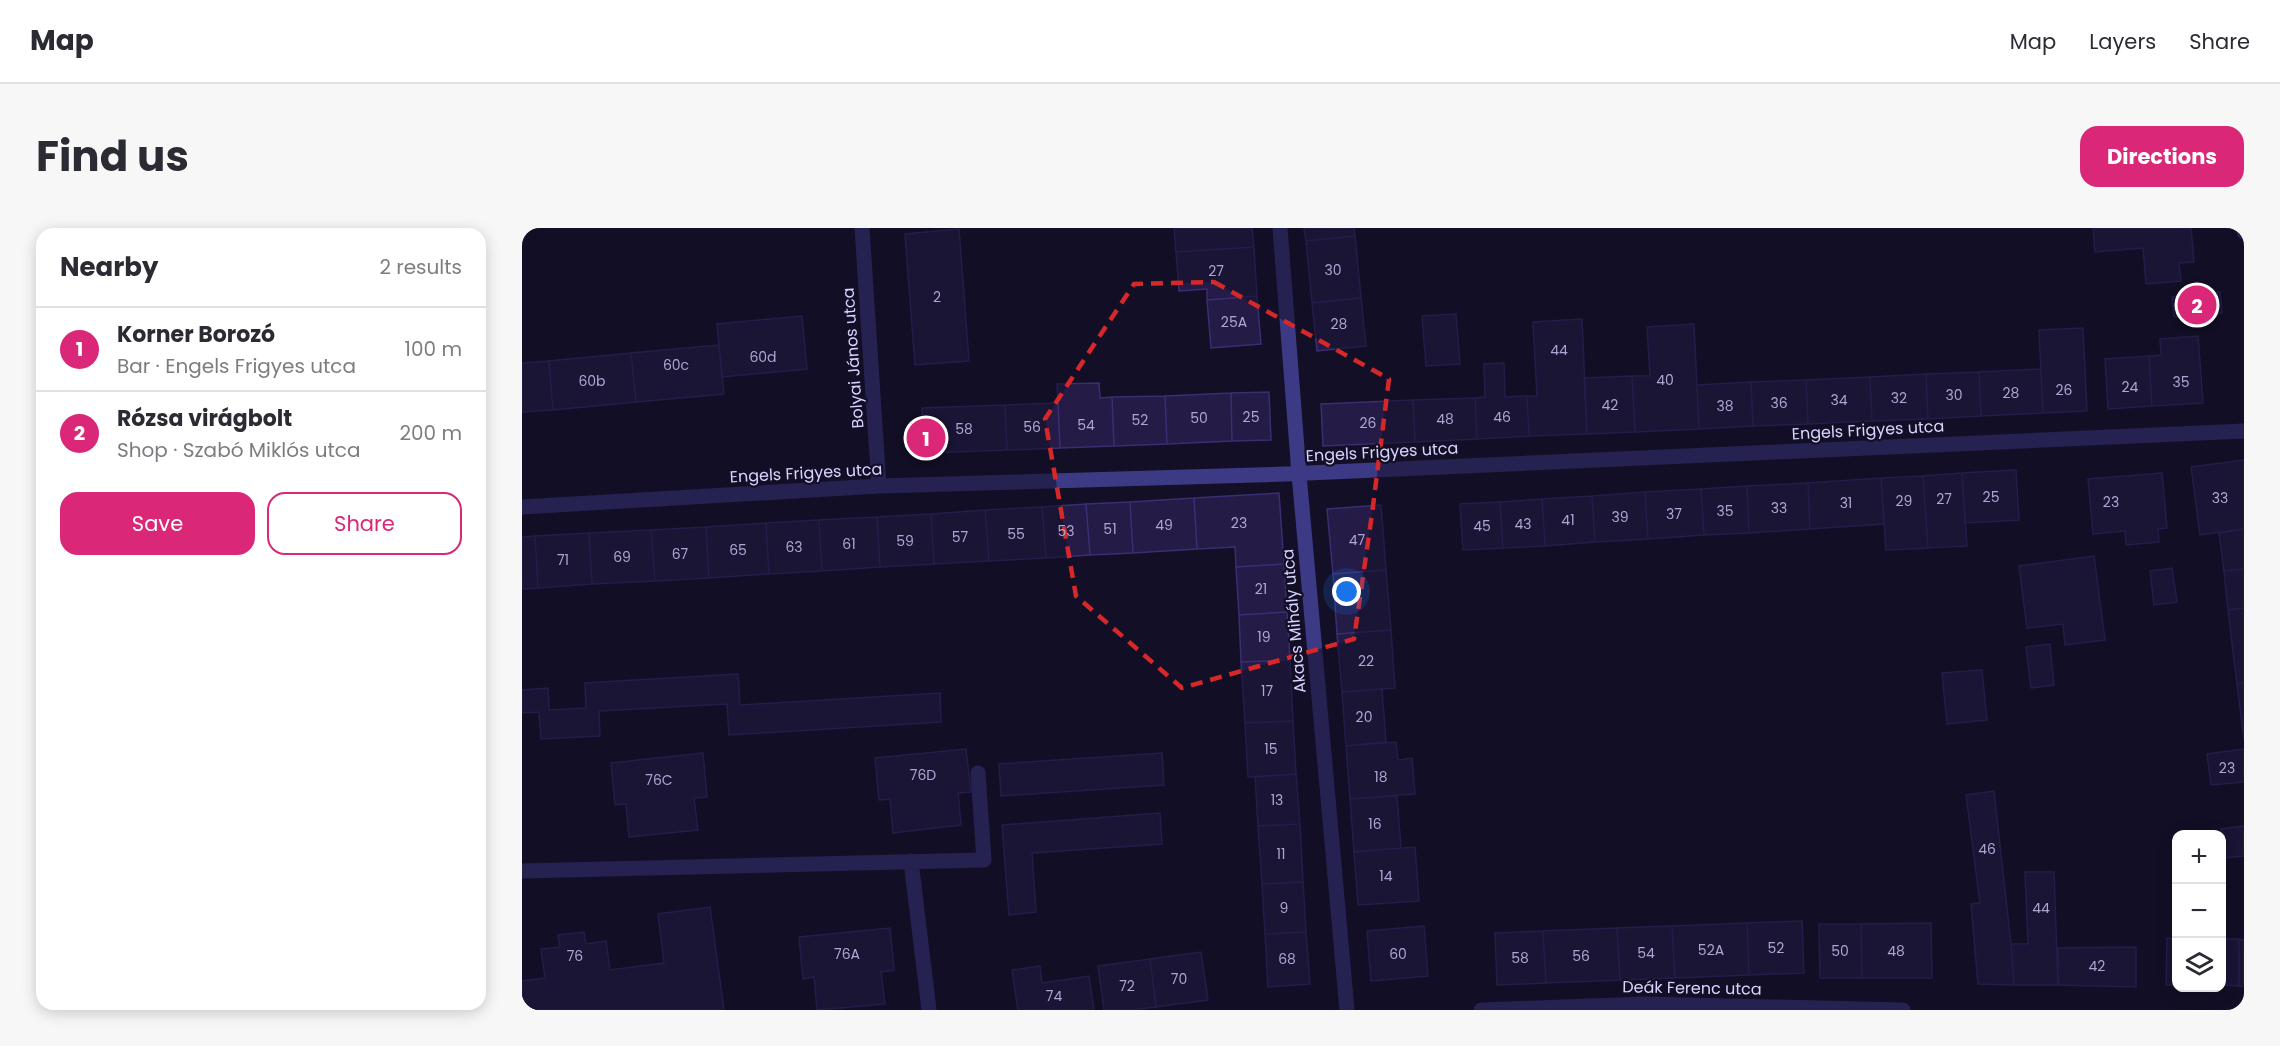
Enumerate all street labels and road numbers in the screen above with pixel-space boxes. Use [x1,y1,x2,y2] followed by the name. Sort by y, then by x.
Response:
[837,287,869,429] street label: Bolyai János utca
[1791,415,1945,445] street label: Engels Frigyes utca
[1305,437,1459,467] street label: Engels Frigyes utca
[729,458,883,488] street label: Engels Frigyes utca
[1276,548,1312,694] street label: Akacs Mihály utca
[1622,975,1762,1001] street label: Deák Ferenc utca

